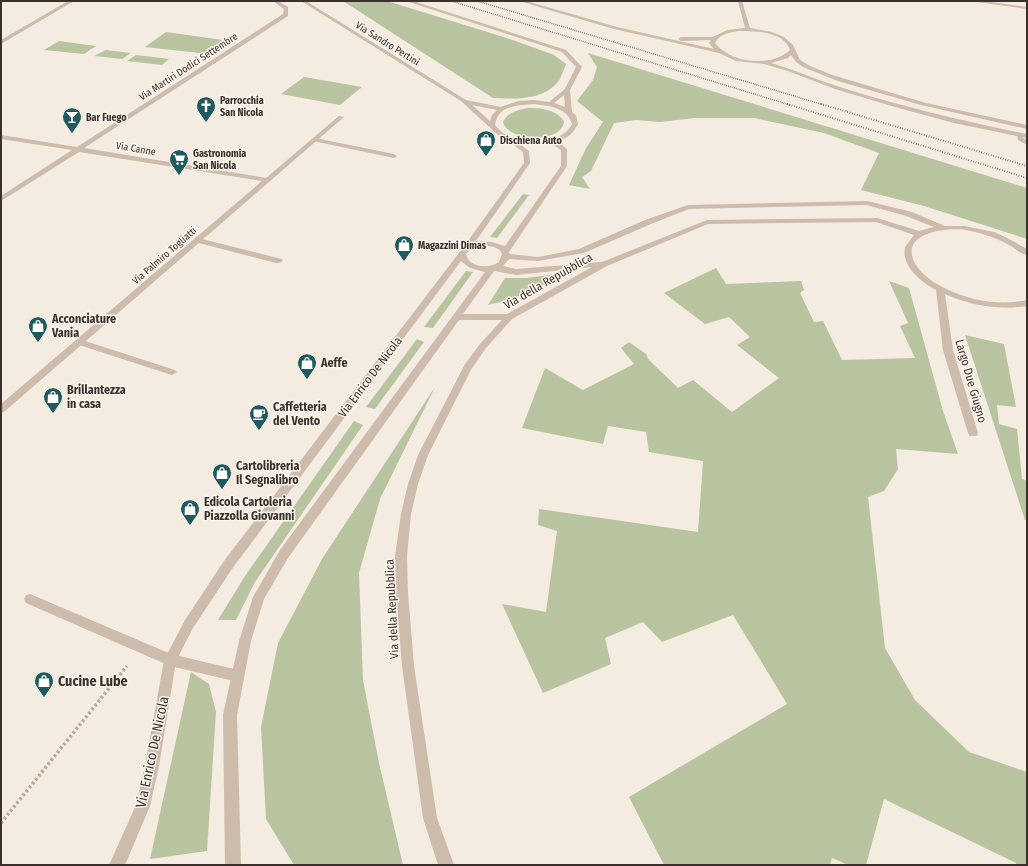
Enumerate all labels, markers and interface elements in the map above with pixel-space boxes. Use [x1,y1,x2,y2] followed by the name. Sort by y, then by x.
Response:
[353,19,422,68] street label: Via Sandro Pertini
[137,30,240,103] street label: Via Martiri Dodici Settembre
[195,95,217,123] church icon: Parrocchia San Nicola
[220,95,264,119] place label: Parrocchia San Nicola
[61,106,83,134] bar icon: Bar Fuego
[86,112,127,124] place label: Bar Fuego
[475,129,497,157] shop icon: Dischiena Auto
[500,135,562,147] place label: Dischiena Auto
[115,140,157,158] street label: Via Canne
[168,148,190,176] supermarket icon: Gastronomia San Nicola
[193,148,246,172] place label: Gastronomia San Nicola
[130,225,199,287] street label: Via Palmiro Togliatti
[393,234,415,262] shop icon: Magazzini Dimas
[418,240,487,252] place label: Magazzini Dimas
[501,250,595,312] street label: Via della Repubblica
[51,312,116,340] place label: Acconciature Vania
[27,315,49,343] shop icon: Acconciature Vania
[335,334,405,420] street label: Via Enrico De Nicola
[952,338,990,424] street label: Largo Due Giugno
[296,352,318,380] shop icon: Aeffe
[320,356,347,370] place label: Aeffe
[67,383,126,411] place label: Brillantezza in casa
[42,386,64,414] shop icon: Brillantezza in casa
[273,400,327,428] place label: Caffetteria del Vento
[248,403,270,431] cafe icon: Caffetteria del Vento
[236,459,299,487] place label: Cartolibreria Il Segnalibro
[211,462,233,490] shop icon: Cartolibreria Il Segnalibro
[204,495,294,523] place label: Edicola Cartoleria Piazzolla Giovanni
[179,498,201,526] shop icon: Edicola Cartoleria Piazzolla Giovanni
[382,559,402,659] street label: Via della Repubblica
[33,670,55,698] shop icon: Cucine Lube
[58,673,128,690] place label: Cucine Lube
[132,695,173,809] street label: Via Enrico De Nicola

